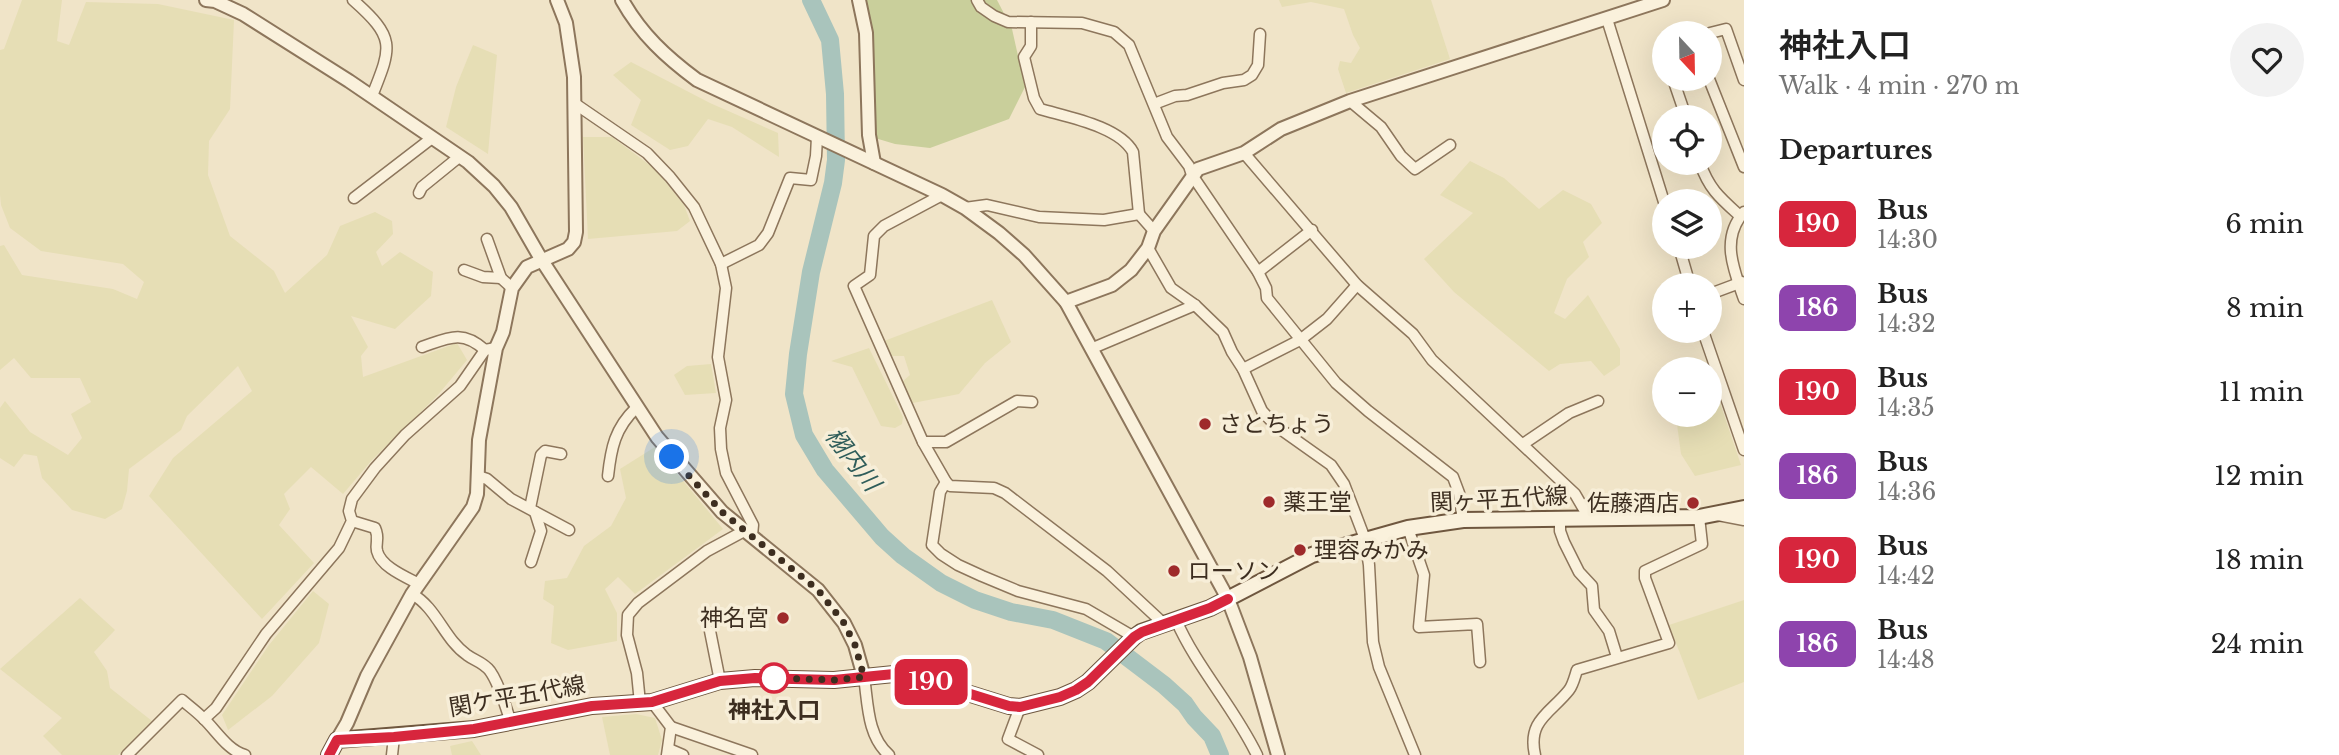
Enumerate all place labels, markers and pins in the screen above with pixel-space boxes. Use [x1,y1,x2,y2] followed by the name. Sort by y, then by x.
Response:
[1219,410,1334,438] place label: さとちょう
[1197,416,1213,432] marker: さとちょう
[1283,488,1352,516] place label: 薬王堂
[1587,489,1679,517] place label: 佐藤酒店
[1261,494,1277,510] marker: 薬王堂
[1685,495,1701,511] marker: 佐藤酒店
[1314,536,1429,564] place label: 理容みかみ
[1292,542,1308,558] marker: 理容みかみ
[1188,557,1280,585] place label: ローソン
[1166,563,1182,579] marker: ローソン
[700,604,769,632] place label: 神名宮
[775,610,791,626] marker: 神名宮
[759,663,789,693] marker: 神社入口
[728,696,820,724] place label: 神社入口

